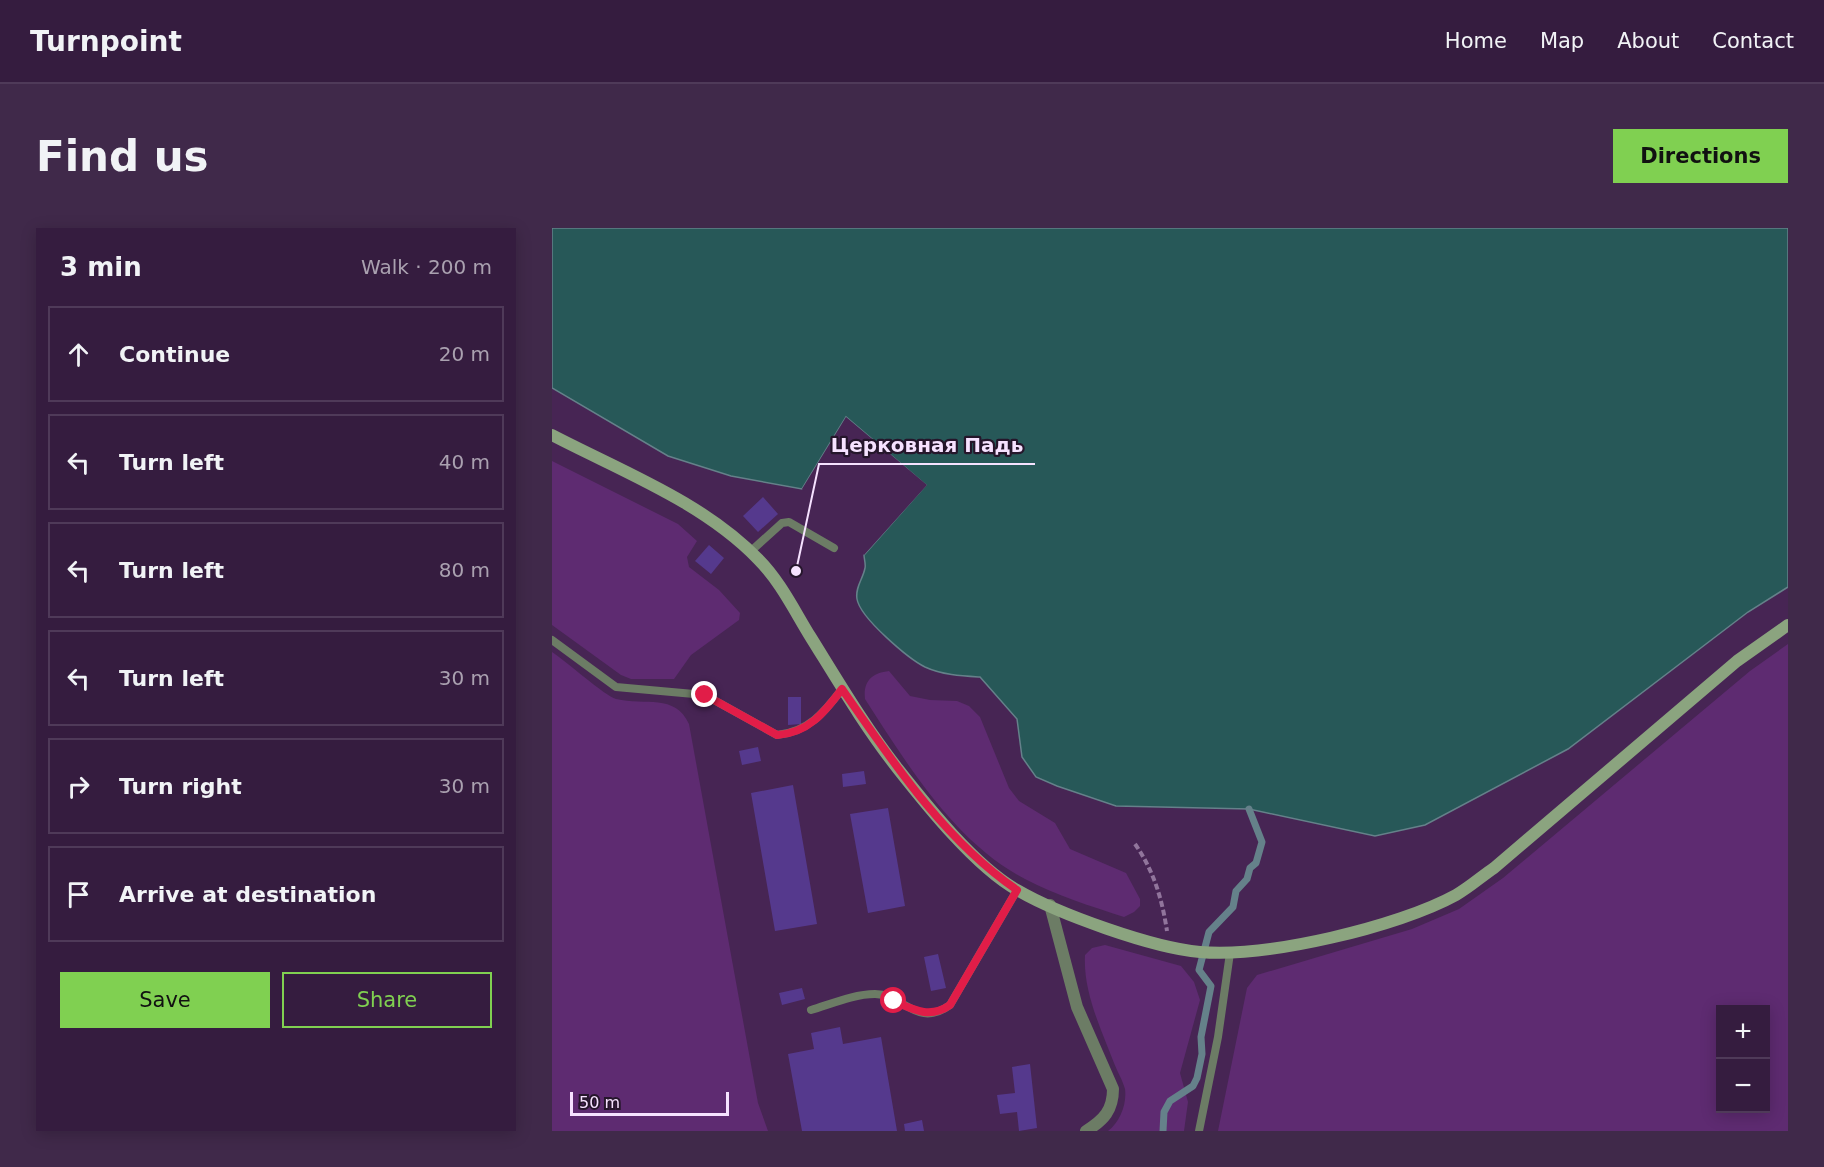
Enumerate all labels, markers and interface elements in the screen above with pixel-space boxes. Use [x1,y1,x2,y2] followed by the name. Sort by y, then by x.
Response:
[30,25,182,58] text: Turnpoint
[1445,29,1507,53] text: Home
[1540,29,1584,53] text: Map
[1617,29,1679,53] text: About
[1712,29,1794,53] text: Contact
[1613,129,1788,183] button: Directions
[36,132,209,181] text: Find us
[60,252,142,282] text: 3 min
[361,255,492,279] text: Walk · 200 m
[62,338,95,371] icon: ahead
[119,342,230,367] text: Continue
[439,342,490,366] text: 20 m
[819,426,1035,464] callout: Церковная Падь
[831,433,1023,457] text: Церковная Падь
[62,446,95,479] icon: left
[119,450,224,475] text: Turn left
[439,450,490,474] text: 40 m
[62,554,95,587] icon: left
[119,558,224,583] text: Turn left
[439,558,490,582] text: 80 m
[62,662,95,695] icon: left
[119,666,224,691] text: Turn left
[439,666,490,690] text: 30 m
[691,681,717,707] route end
[62,770,95,803] icon: right
[119,774,242,799] text: Turn right
[439,774,490,798] text: 30 m
[62,878,95,911] icon: arrive
[119,882,376,907] text: Arrive at destination
[60,972,270,1028] button: Save
[282,972,492,1028] button: Share
[880,987,906,1013] route start
[1716,1005,1770,1113] map controls
[1716,1005,1770,1059] button: +
[1716,1059,1770,1113] button: −
[570,1089,729,1116] scale bar
[579,1093,620,1112] text: 50 m

